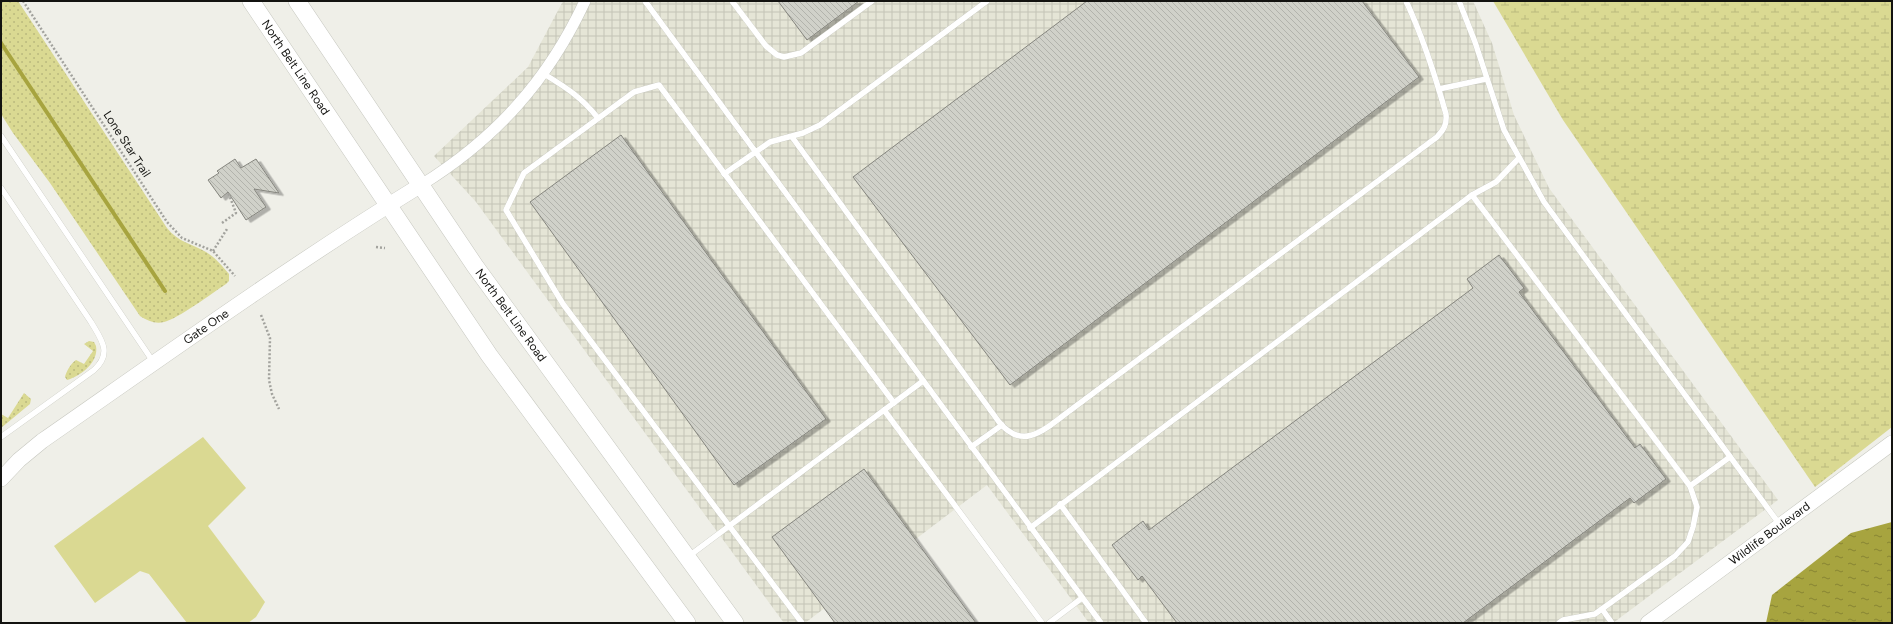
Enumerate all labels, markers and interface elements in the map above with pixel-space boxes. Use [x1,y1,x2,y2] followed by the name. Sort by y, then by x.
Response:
[259,17,333,118] street label: North Belt Line Road
[100,108,154,180] street label: Lone Star Trail
[472,266,549,364] street label: North Belt Line Road
[181,306,232,347] street label: Gate One
[1726,499,1813,568] street label: Wildlife Boulevard

